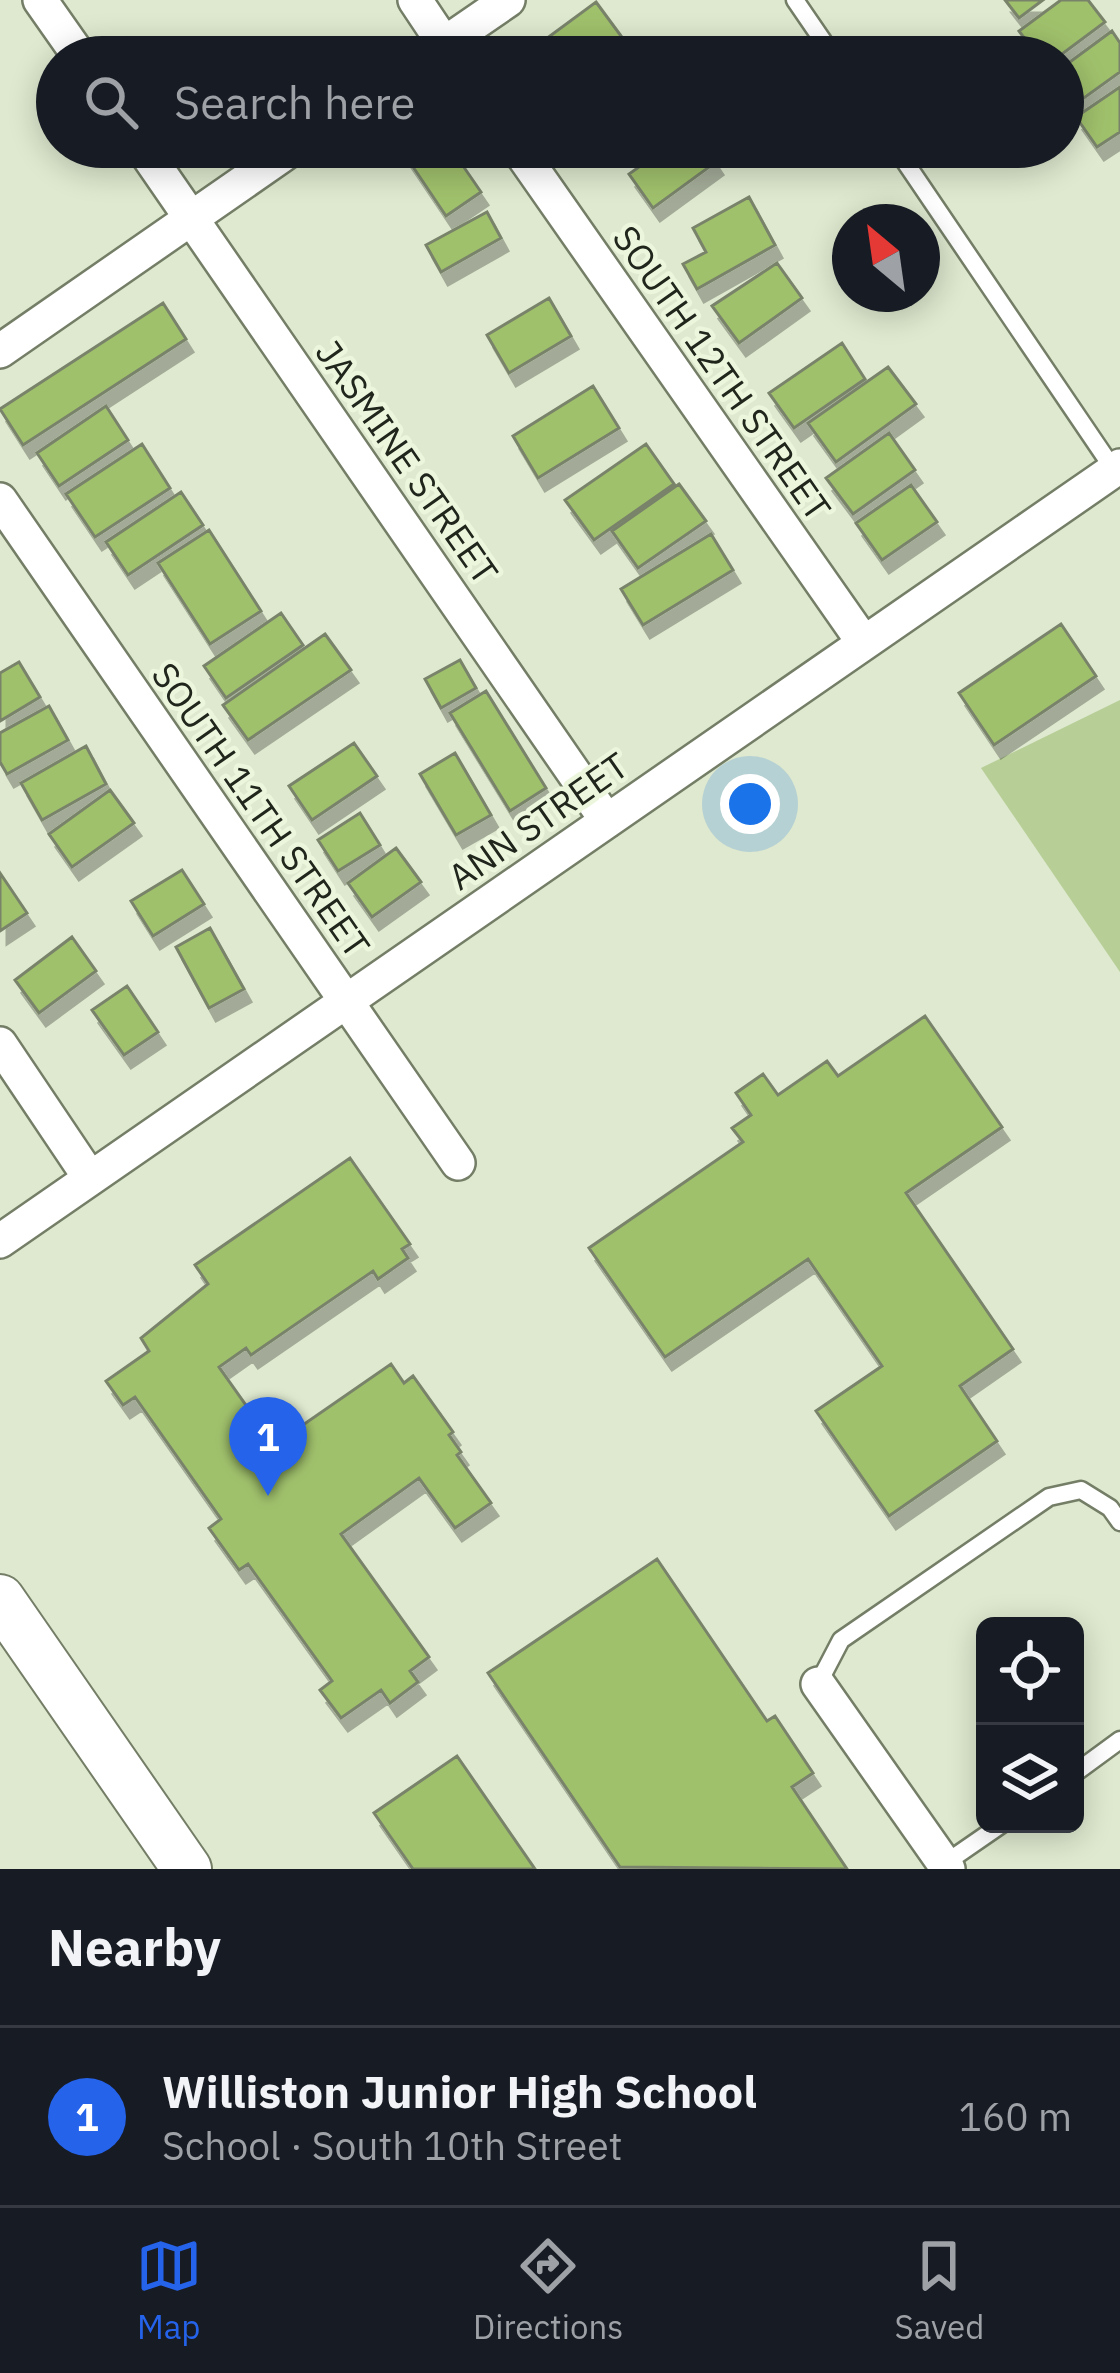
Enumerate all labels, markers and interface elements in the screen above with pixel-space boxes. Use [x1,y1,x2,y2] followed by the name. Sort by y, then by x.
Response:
[36,36,1084,168] search box
[78,69,144,135] icon: search
[174,73,415,131] text: Search here
[832,204,940,312] north arrow
[603,216,842,529] street label: SOUTH 12TH STREET
[306,331,509,593] street label: JASMINE STREET
[142,653,381,966] street label: SOUTH 11TH STREET
[439,741,637,900] street label: ANN STREET
[720,774,780,834] your location
[229,1397,307,1496] pin: 1
[976,1617,1084,1833] map controls
[976,1617,1084,1725] button: locate
[976,1725,1084,1833] button: layers
[48,1914,221,1980] text: Nearby
[162,2062,757,2120] text: Williston Junior High School
[75,2091,99,2142] text: 1
[959,2091,1072,2142] text: 160 m
[162,2120,622,2171] text: School · South 10th Street
[136,2233,202,2348] tab: Map
[473,2233,623,2348] tab: Directions
[895,2233,984,2348] tab: Saved

